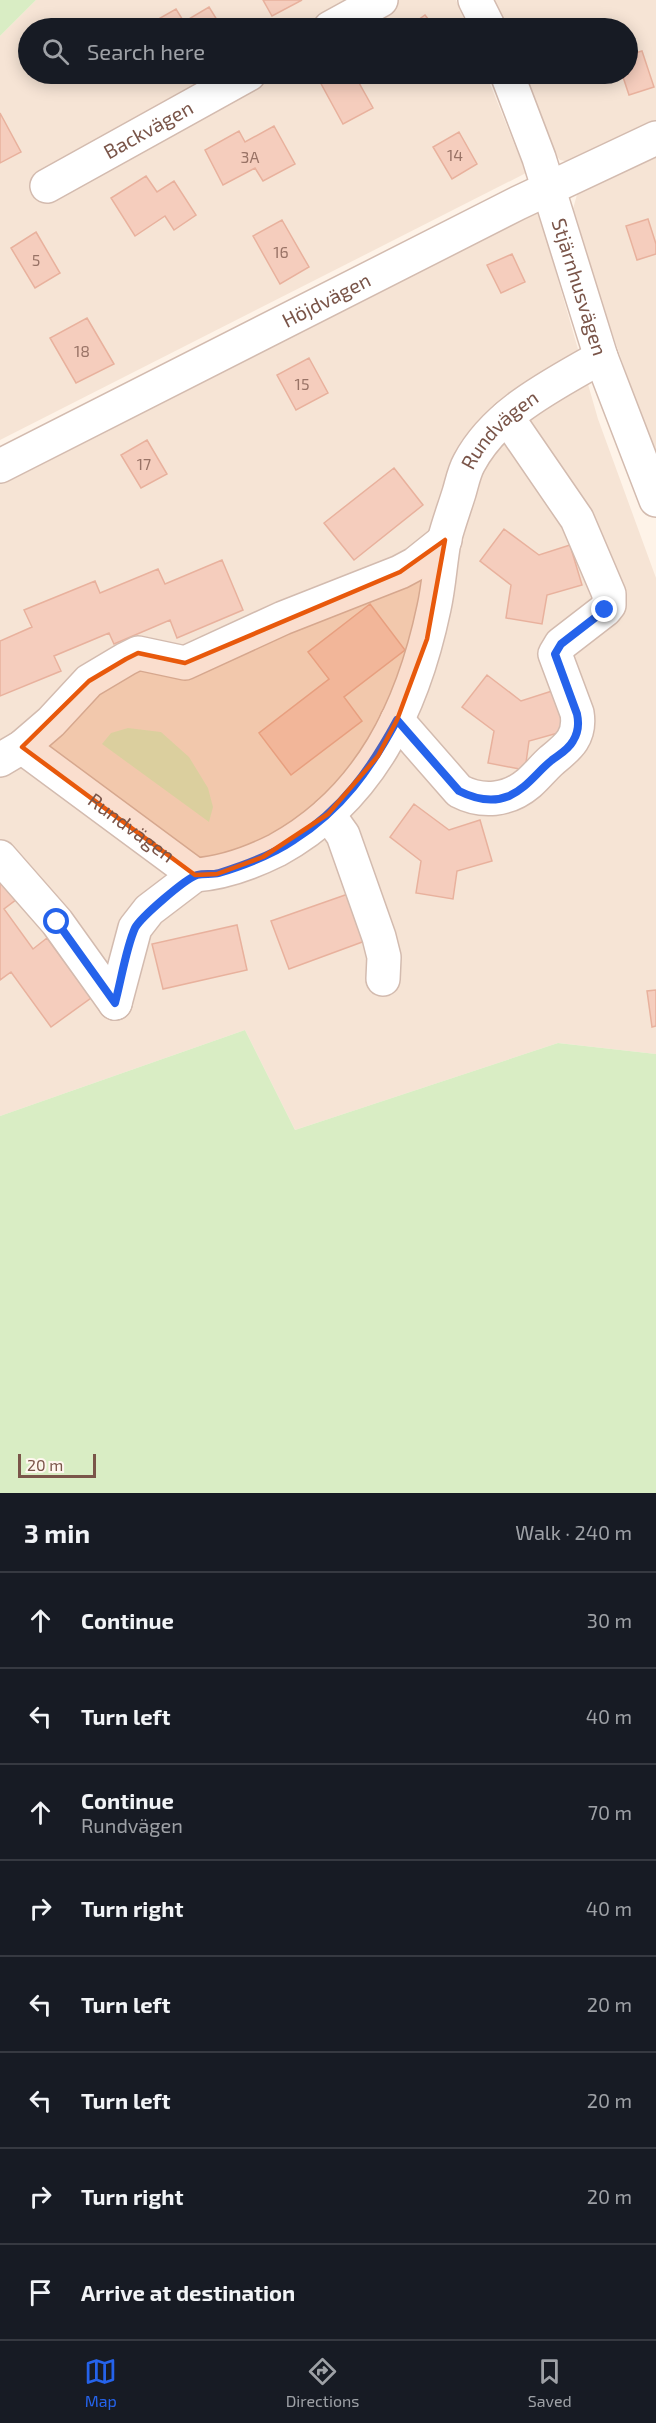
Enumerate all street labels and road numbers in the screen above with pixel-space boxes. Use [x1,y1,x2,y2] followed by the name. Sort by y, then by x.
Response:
[99,95,197,163] street label: Backvägen
[547,215,613,358] street label: Stjärnhusvägen
[278,267,374,332] street label: Höjdvägen
[455,384,542,473] street label: Rundvägen
[84,787,180,867] street label: Rundvägen

